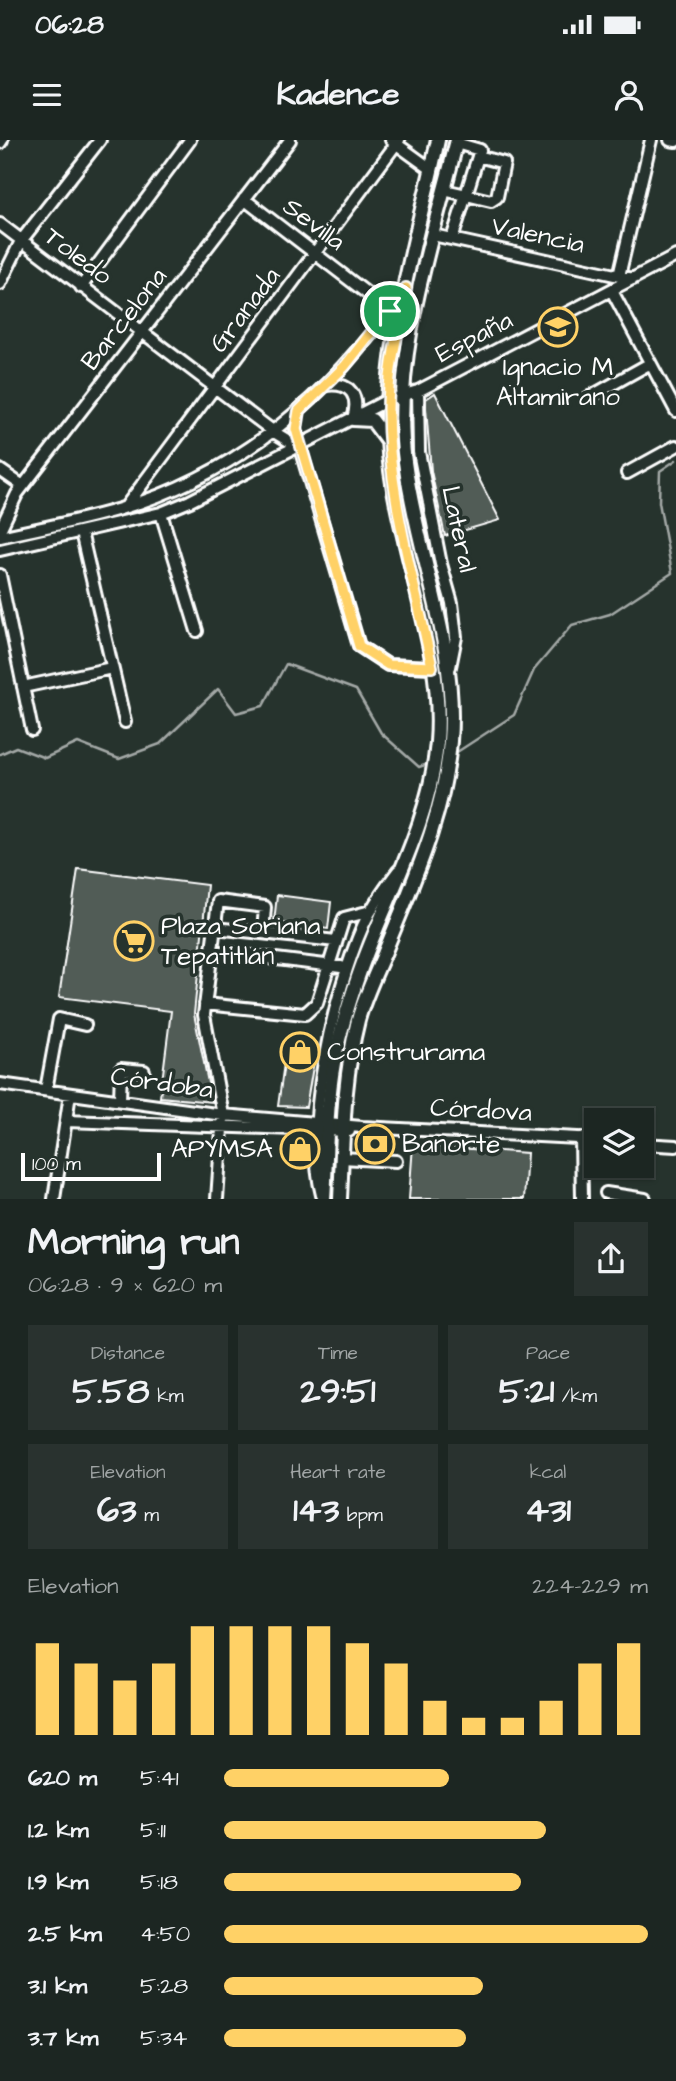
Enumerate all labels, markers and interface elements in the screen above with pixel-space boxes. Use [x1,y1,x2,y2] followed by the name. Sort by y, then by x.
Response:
[35,7,104,43] text: 06:28
[277,72,399,117] text: Kadence
[28,76,66,114] icon: menu
[610,76,648,114] icon: person
[275,189,353,259] street label: Sevilla
[488,208,588,262] street label: Valencia
[36,218,120,294] street label: Toledo
[72,260,176,378] street label: Barcelona
[201,260,289,360] street label: Granada
[360,281,420,341] pin
[371,292,409,330] icon: arrive
[429,302,519,372] street label: España
[537,306,579,348] school or university icon: Ignacio M Altamirano
[496,349,620,415] place label: Ignacio M Altamirano
[432,482,486,576] street label: Lateral
[161,908,320,974] place label: Plaza Soriana Tepatitlán
[113,920,155,962] supermarket icon: Plaza Soriana Tepatitlán
[279,1031,321,1073] shop icon: Construrama
[327,1034,485,1070] place label: Construrama
[108,1058,216,1108] street label: Córdoba
[429,1089,533,1131] street label: Córdova
[584,1108,654,1178] map controls
[584,1108,654,1178] button: layers
[354,1123,396,1165] bank icon: Banorte
[402,1126,500,1162] place label: Banorte
[279,1128,321,1170] shop icon: APYMSA
[171,1131,273,1167] place label: APYMSA
[21,1150,161,1182] scale bar
[32,1151,81,1178] text: 100 m
[28,1217,240,1269] text: Morning run
[574,1222,648,1296] button: share
[28,1269,222,1301] text: 06:28 · 9 × 620 m
[91,1340,165,1367] text: Distance
[318,1340,358,1367] text: Time
[526,1340,570,1367] text: Pace
[72,1367,150,1416] text: 5.58
[300,1367,376,1416] text: 29:51
[499,1367,554,1416] text: 5:21
[150,1383,184,1410] text: km
[554,1383,597,1410] text: /km
[91,1459,165,1486] text: Elevation
[290,1459,386,1486] text: Heart rate
[530,1459,566,1486] text: kcal
[97,1486,137,1535] text: 63
[293,1486,339,1535] text: 143
[525,1486,571,1535] text: 431
[137,1502,159,1529] text: m
[339,1502,383,1529] text: bpm
[28,1570,119,1602] text: Elevation
[532,1570,648,1602] text: 224–229 m
[28,1762,97,1794] text: 620 m
[140,1762,179,1794] text: 5:41
[28,1814,89,1846] text: 1.2 km
[140,1814,166,1846] text: 5:11
[28,1866,89,1898] text: 1.9 km
[140,1866,178,1898] text: 5:18
[28,1918,102,1950] text: 2.5 km
[140,1918,190,1950] text: 4:50
[28,1970,87,2002] text: 3.1 km
[140,1970,188,2002] text: 5:28
[28,2022,98,2054] text: 3.7 km
[140,2022,187,2054] text: 5:34

